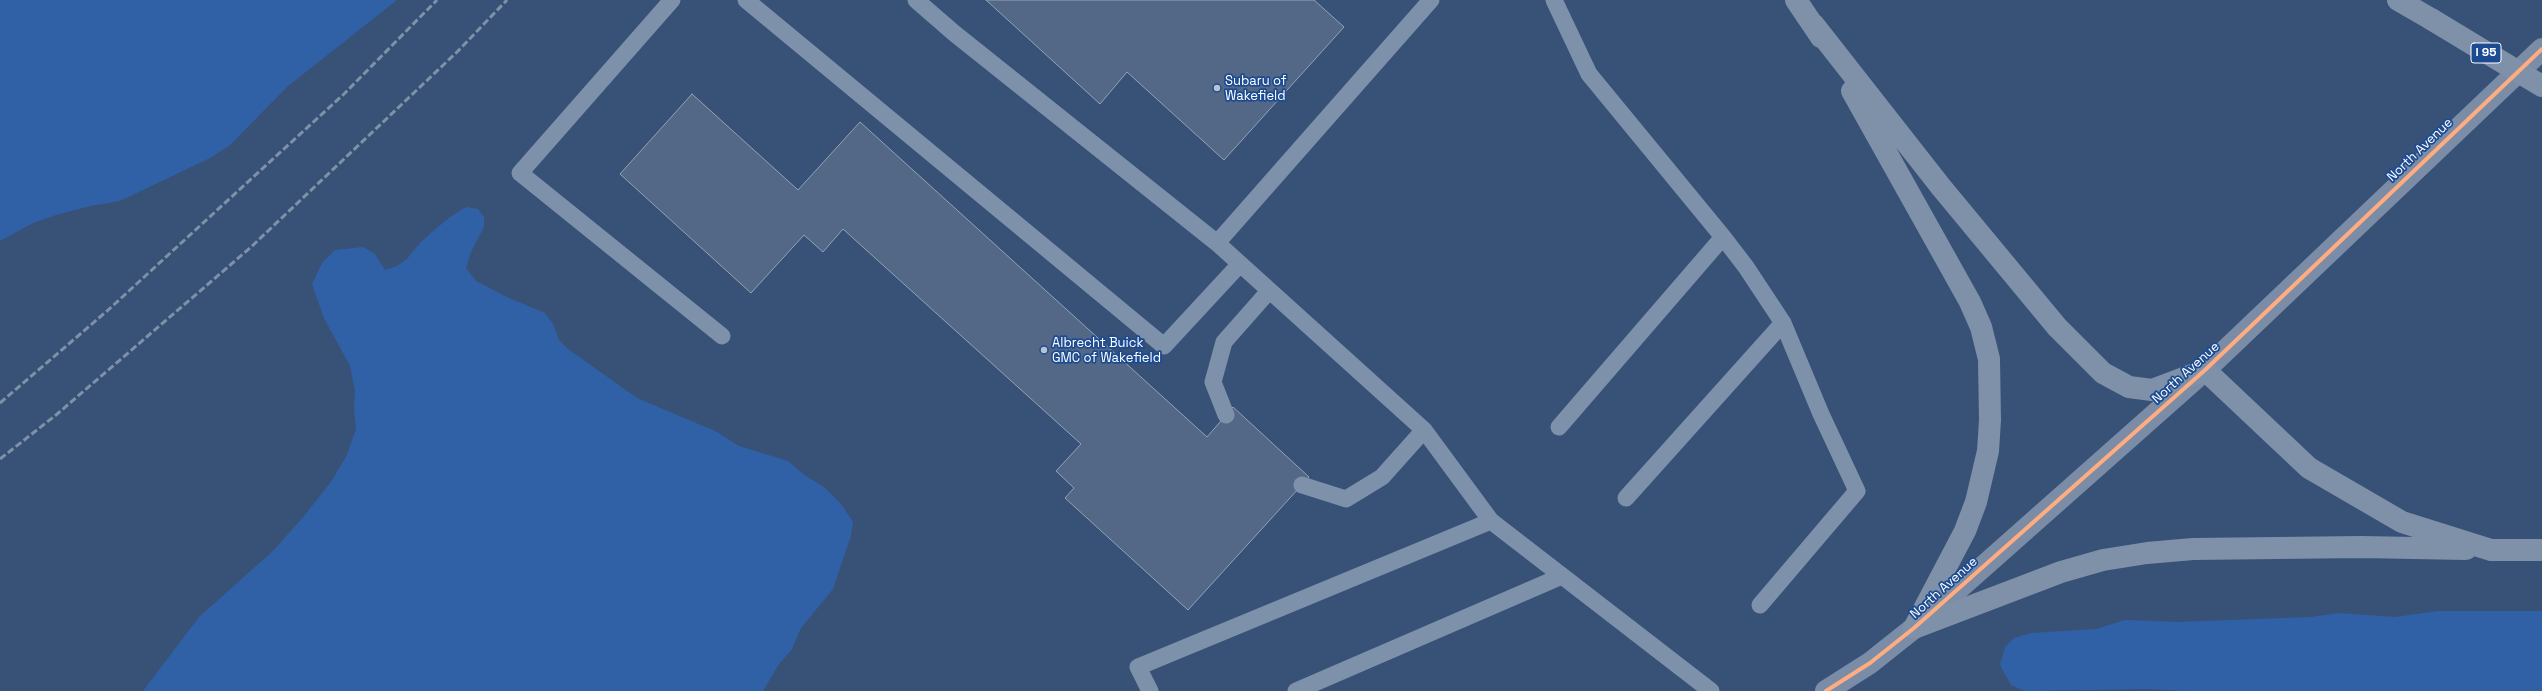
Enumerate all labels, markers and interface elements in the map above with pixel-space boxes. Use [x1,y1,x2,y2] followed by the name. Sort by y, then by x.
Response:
[2471,43,2501,63] road number: I 95
[1225,73,1286,104] place label: Subaru of Wakefield
[1212,83,1222,93] marker: Subaru of Wakefield
[2384,115,2456,185] street label: North Avenue
[1052,335,1161,366] place label: Albrecht Buick GMC of Wakefield
[2149,339,2223,407] street label: North Avenue
[1039,345,1049,355] marker: Albrecht Buick GMC of Wakefield
[1907,554,1981,622] street label: North Avenue

